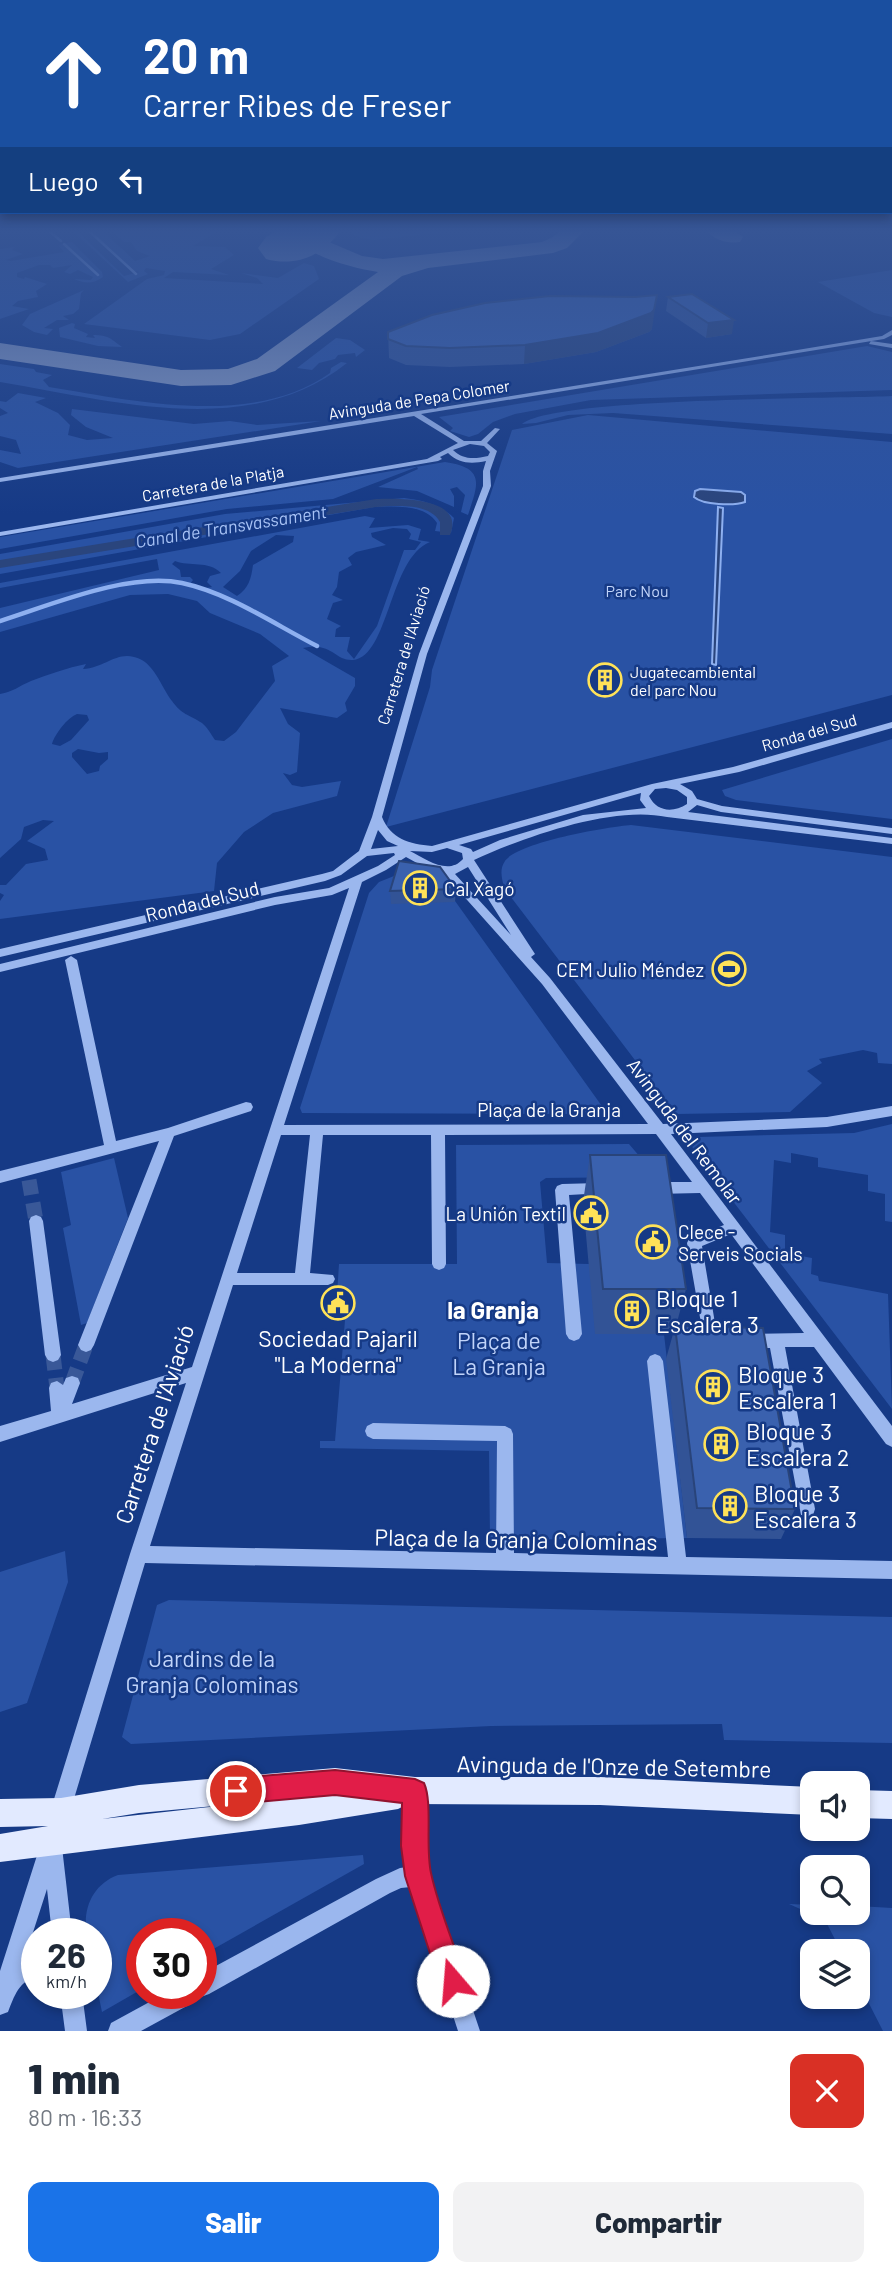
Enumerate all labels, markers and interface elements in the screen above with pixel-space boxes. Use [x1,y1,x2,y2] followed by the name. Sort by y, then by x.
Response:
[143,25,249,84] text: 20 m
[28,28,119,119] icon: ahead
[143,85,451,123] text: Carrer Ribes de Freser
[113,161,151,199] icon: left
[28,165,99,196] text: Luego
[327,375,511,423] street label: Avinguda de Pepa Colomer
[141,461,285,505] street label: Carretera de la Platja
[134,500,329,552] water label: Canal de Transvassament
[606,581,668,600] park label: Parc Nou
[373,583,433,727] street label: Carretera de l'Aviació
[586,661,624,699] building icon: Jugatecambiental del parc Nou
[630,662,756,699] place label: Jugatecambiental del parc Nou
[759,709,859,755] street label: Ronda del Sud
[401,869,439,907] building icon: Cal Xagó
[143,876,261,926] street label: Ronda del Sud
[444,877,514,900] place label: Cal Xagó
[710,950,748,988] sports icon: CEM Julio Méndez
[556,958,704,981] place label: CEM Julio Méndez
[623,1054,747,1209] street label: Avinguda del Remolar
[477,1098,621,1121] street label: Plaça de la Granja
[572,1194,610,1232] public building icon: La Unión Textil
[446,1202,566,1225] place label: La Unión Textil
[678,1220,803,1265] place label: Clece - Serveis Socials
[634,1223,672,1261] public building icon: Clece - Serveis Socials
[319,1284,357,1322] public building icon: Sociedad Pajaril "La Moderna"
[656,1284,759,1338] place label: Bloque 1 Escalera 3
[613,1292,651,1330] building icon: Bloque 1 Escalera 3
[447,1295,539,1324] district label: la Granja
[109,1321,199,1527] street label: Carretera de l'Aviació
[258,1324,418,1378] place label: Sociedad Pajaril "La Moderna"
[452,1326,546,1380] park label: Plaça de La Granja
[738,1360,837,1414] place label: Bloque 3 Escalera 1
[694,1368,732,1406] building icon: Bloque 3 Escalera 1
[746,1417,849,1471] place label: Bloque 3 Escalera 2
[702,1425,740,1463] building icon: Bloque 3 Escalera 2
[754,1479,857,1533] place label: Bloque 3 Escalera 3
[711,1487,749,1525] building icon: Bloque 3 Escalera 3
[374,1523,658,1555] street label: Plaça de la Granja Colominas
[126,1644,298,1698] park label: Jardins de la Granja Colominas
[456,1749,772,1783] street label: Avinguda de l'Onze de Setembre
[206,1761,266,1821] pin
[800,1771,870,2009] map controls
[800,1771,870,1841] button: sound
[217,1772,255,1810] icon: arrive
[800,1855,870,1925] button: search
[126,1918,217,2009] speed limit sign: 30
[47,1933,86,1975] text: 26
[800,1939,870,2009] button: layers
[416,1944,490,2018] position arrow
[46,1970,87,1992] text: km/h
[28,2052,120,2102] text: 1 min
[790,2054,864,2128] button: close
[28,2103,142,2131] text: 80 m · 16:33
[28,2182,439,2262] button: Salir
[453,2182,864,2262] button: Compartir

